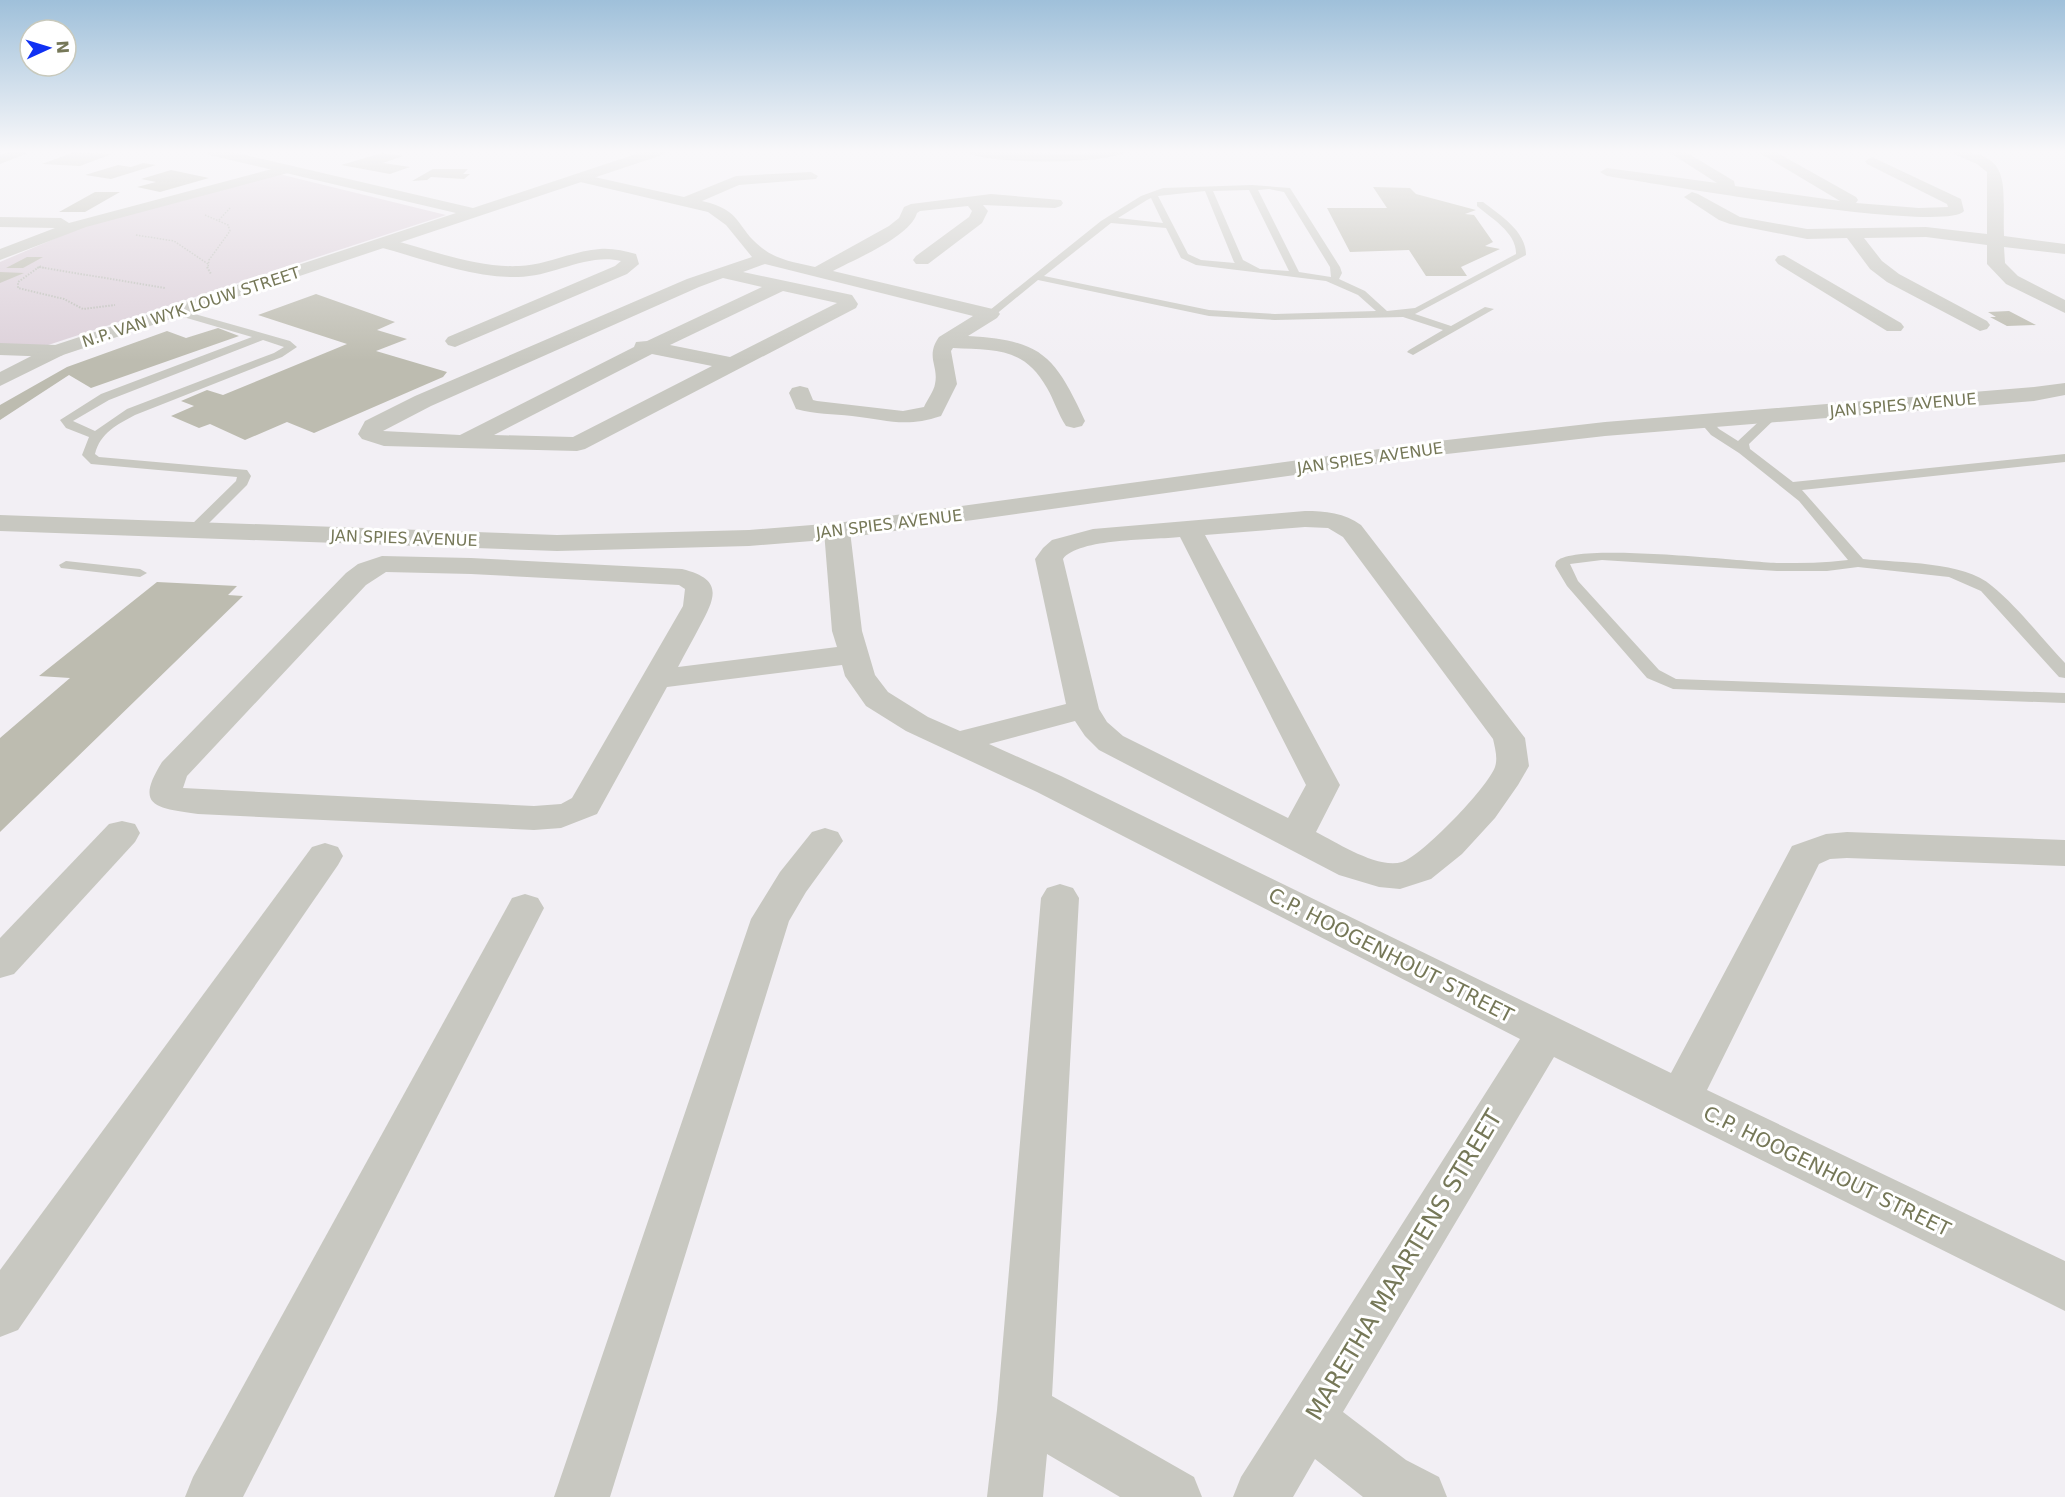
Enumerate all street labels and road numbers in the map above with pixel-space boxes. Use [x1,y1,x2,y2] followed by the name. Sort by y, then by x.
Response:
[80,263,303,351] street label: N.P. VAN WYK LOUW STREET
[1828,389,1977,421] street label: JAN SPIES AVENUE
[1295,438,1444,478] street label: JAN SPIES AVENUE
[814,506,963,543] street label: JAN SPIES AVENUE
[329,526,478,550] street label: JAN SPIES AVENUE
[1264,883,1518,1028] street label: C.P. HOOGENHOUT STREET
[1700,1101,1955,1242] street label: C.P. HOOGENHOUT STREET
[1300,1104,1508,1425] street label: MARETHA MAARTENS STREET

